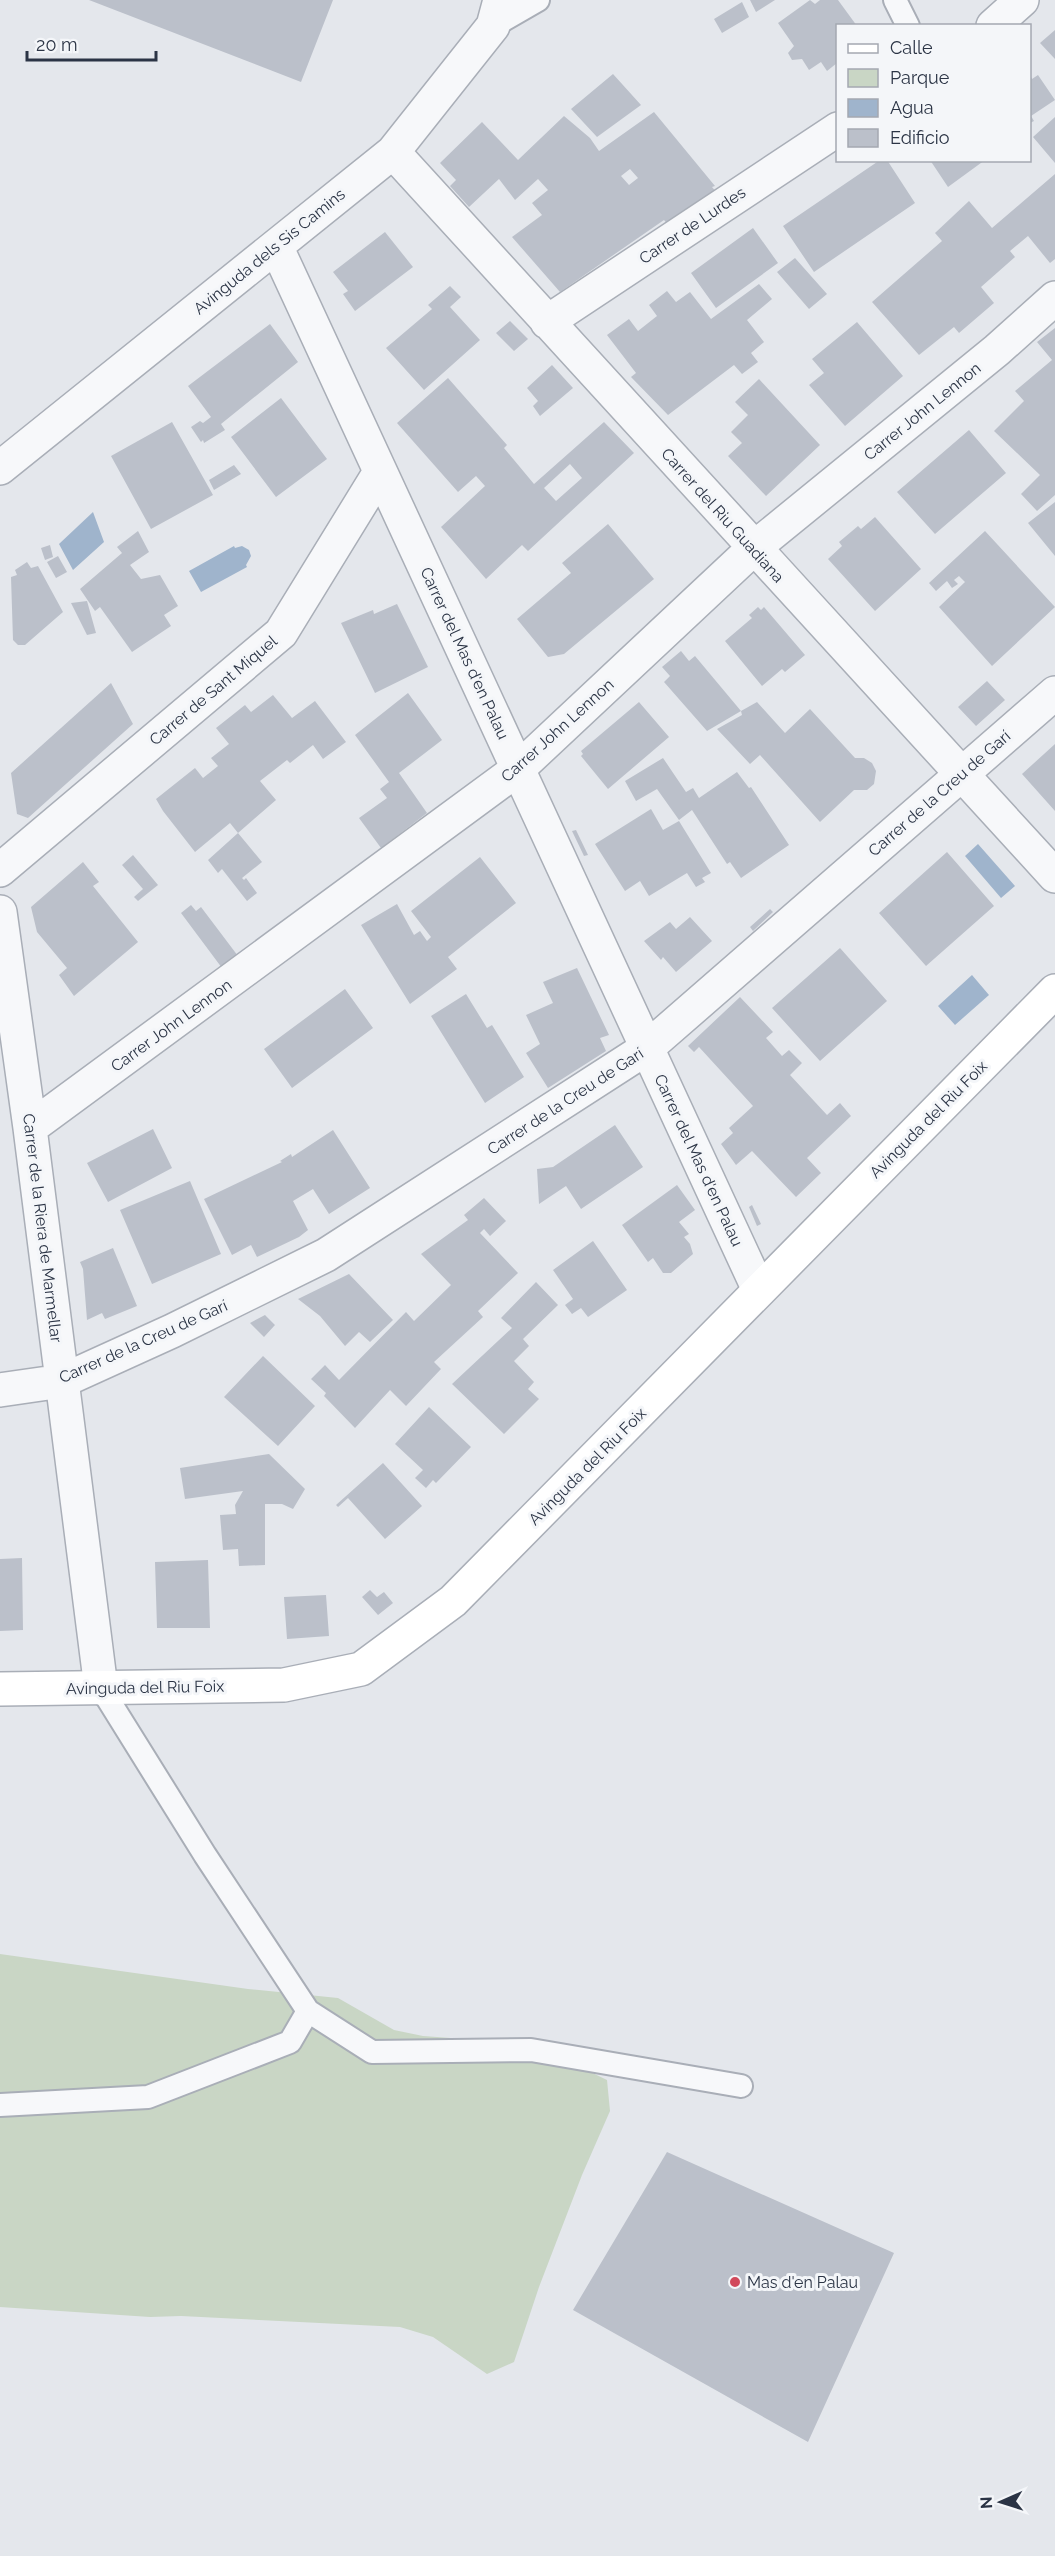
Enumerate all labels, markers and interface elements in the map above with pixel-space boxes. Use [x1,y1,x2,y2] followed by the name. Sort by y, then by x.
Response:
[27,24,156,62] scale bar
[836,24,1031,162] legend
[36,34,78,55] text: 20 m
[890,37,933,58] text: Calle
[890,67,950,88] text: Parque
[890,97,934,118] text: Agua
[890,127,950,148] text: Edificio
[636,183,749,268] street label: Carrer de Lurdes
[190,184,349,318] street label: Avinguda dels Sis Camins
[860,358,985,464] street label: Carrer John Lennon
[657,444,788,586] street label: Carrer del Riu Guadiana
[416,564,513,742] street label: Carrer del Mas d'en Palau
[146,631,281,749] street label: Carrer de Sant Miquel
[497,675,617,786] street label: Carrer John Lennon
[864,726,1015,860] street label: Carrer de la Creu de Garí
[107,975,235,1076] street label: Carrer John Lennon
[484,1044,647,1159] street label: Carrer de la Creu de Garí
[866,1057,991,1182] street label: Avinguda del Riu Foix
[650,1071,747,1249] street label: Carrer del Mas d'en Palau
[19,1113,66,1344] street label: Carrer de la Riera de Marmellar
[56,1296,231,1387] street label: Carrer de la Creu de Garí
[525,1404,650,1529] street label: Avinguda del Riu Foix
[66,1677,224,1698] street label: Avinguda del Riu Foix
[747,2273,858,2292] place label: Mas d'en Palau
[728,2275,742,2289] marker: Mas d'en Palau
[971,2472,1031,2532] north arrow
[977,2496,996,2509] text: N

